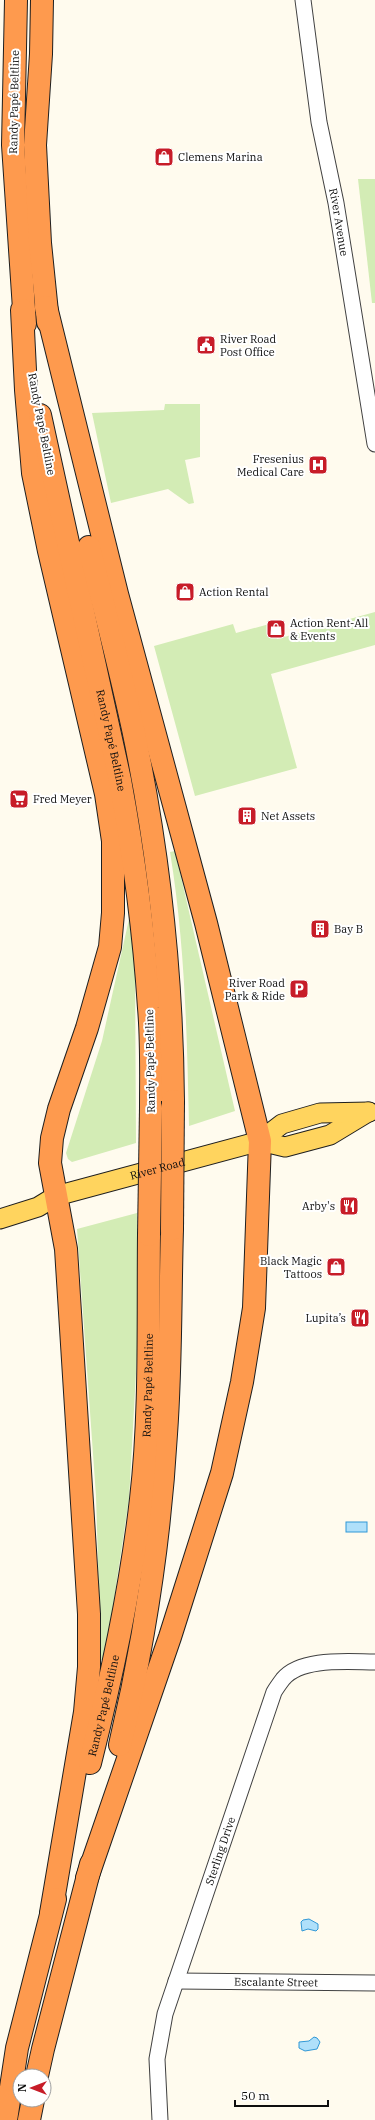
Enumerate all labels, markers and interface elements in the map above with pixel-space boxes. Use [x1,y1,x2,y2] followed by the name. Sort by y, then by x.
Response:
[6,50,22,154] street label: Randy Papé Beltline
[153,146,175,168] shop icon: Clemens Marina
[178,150,263,164] place label: Clemens Marina
[326,187,351,257] street label: River Avenue
[220,332,276,359] place label: River Road Post Office
[195,334,217,356] public building icon: River Road Post Office
[25,372,59,476] street label: Randy Papé Beltline
[237,452,304,479] place label: Fresenius Medical Care
[307,454,329,476] hospital icon: Fresenius Medical Care
[174,581,196,603] shop icon: Action Rental
[199,585,269,599] place label: Action Rental
[290,616,368,643] place label: Action Rent-All & Events
[265,618,287,640] shop icon: Action Rent-All & Events
[93,688,129,792] street label: Randy Papé Beltline
[8,788,30,810] supermarket icon: Fred Meyer
[33,792,92,806] place label: Fred Meyer
[236,805,258,827] building icon: Net Assets
[261,809,315,823] place label: Net Assets
[309,918,331,940] building icon: Bay B
[334,922,363,936] place label: Bay B
[225,976,285,1003] place label: River Road Park & Ride
[288,978,310,1000] parking icon: River Road Park & Ride
[142,1009,158,1113] street label: Randy Papé Beltline
[128,1154,187,1183] street label: River Road
[338,1195,360,1217] restaurant icon: Arby's
[302,1199,335,1213] place label: Arby's
[260,1254,322,1281] place label: Black Magic Tattoos
[325,1256,347,1278] shop icon: Black Magic Tattoos
[349,1307,371,1329] restaurant icon: Lupita’s
[305,1311,346,1325] place label: Lupita’s
[139,1333,156,1438] street label: Randy Papé Beltline
[85,1653,122,1758] street label: Randy Papé Beltline
[202,1815,238,1887] street label: Sterling Drive
[234,1975,318,1989] street label: Escalante Street
[12,2068,52,2108] north arrow
[235,2082,328,2108] scale bar
[15,2083,29,2092] text: N
[241,2088,270,2103] text: 50 m

